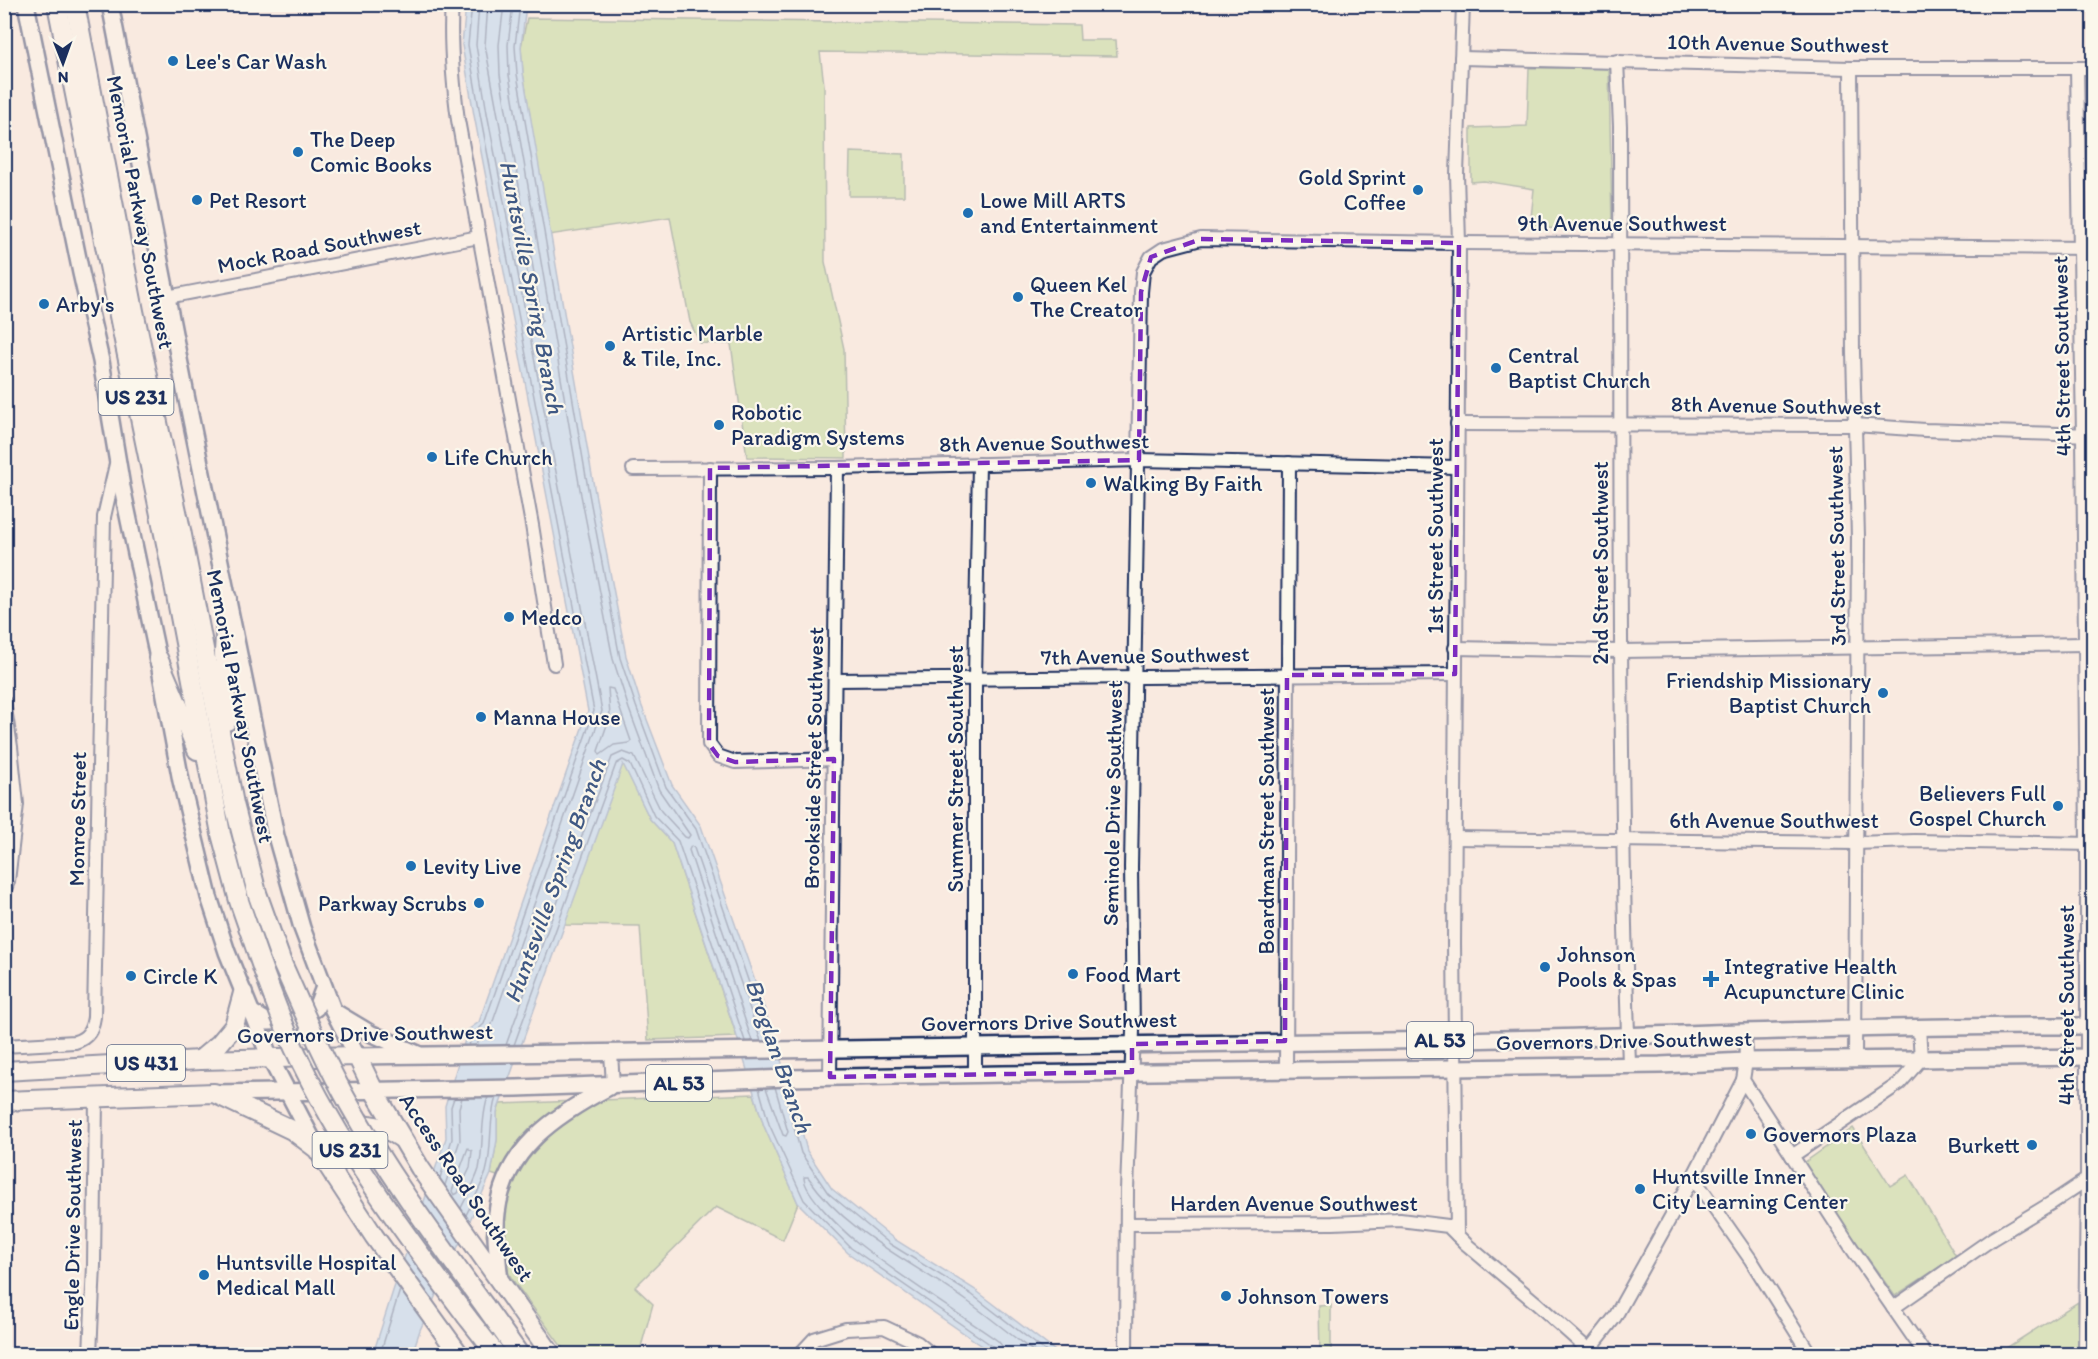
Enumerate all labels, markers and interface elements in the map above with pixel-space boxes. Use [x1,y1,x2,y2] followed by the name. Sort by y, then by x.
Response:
[1667,28,1889,59] street label: 10th Avenue Southwest
[33,33,93,93] north arrow
[185,48,327,75] place label: Lee's Car Wash
[166,54,180,68] marker: Lee's Car Wash
[58,68,69,87] text: N
[101,73,180,351] street label: Memorial Parkway Southwest
[310,126,432,178] place label: The Deep Comic Books
[291,145,305,159] marker: The Deep Comic Books
[494,158,571,417] water label: Huntsville Spring Branch
[1298,164,1406,216] place label: Gold Sprint Coffee
[1411,183,1425,197] marker: Gold Sprint Coffee
[209,187,307,214] place label: Pet Resort
[980,187,1158,239] place label: Lowe Mill ARTS and Entertainment
[190,193,204,207] marker: Pet Resort
[961,206,975,220] marker: Lowe Mill ARTS and Entertainment
[1517,210,1727,237] street label: 9th Avenue Southwest
[215,213,423,279] street label: Mock Road Southwest
[2046,255,2077,457] street label: 4th Street Southwest
[1030,271,1142,323] place label: Queen Kel The Creator
[1011,290,1025,304] marker: Queen Kel The Creator
[56,291,115,318] place label: Arby's
[37,297,51,311] marker: Arby's
[622,320,763,372] place label: Artistic Marble & Tile, Inc.
[603,339,617,353] marker: Artistic Marble & Tile, Inc.
[1508,342,1650,394] place label: Central Baptist Church
[1489,361,1503,375] marker: Central Baptist Church
[98,379,174,415] road number: US 231
[1671,390,1881,421] street label: 8th Avenue Southwest
[731,399,905,451] place label: Robotic Paradigm Systems
[712,418,726,432] marker: Robotic Paradigm Systems
[939,427,1149,458] street label: 8th Avenue Southwest
[1422,438,1449,634] street label: 1st Street Southwest
[444,444,552,471] place label: Life Church
[1821,446,1852,646] street label: 3rd Street Southwest
[425,450,439,464] marker: Life Church
[1587,461,1614,665] street label: 2nd Street Southwest
[1103,470,1263,497] place label: Walking By Faith
[1084,476,1098,490] marker: Walking By Faith
[201,567,280,845] street label: Memorial Parkway Southwest
[521,604,582,631] place label: Medco
[502,610,516,624] marker: Medco
[798,627,829,889] street label: Brookside Street Southwest
[1040,640,1250,671] street label: 7th Avenue Southwest
[942,646,969,892] street label: Summer Street Southwest
[1666,667,1872,719] place label: Friendship Missionary Baptist Church
[1097,680,1128,926] street label: Seminole Drive Southwest
[1876,686,1890,700] marker: Friendship Missionary Baptist Church
[1253,688,1280,954] street label: Boardman Street Southwest
[493,704,621,731] place label: Manna House
[474,710,488,724] marker: Manna House
[63,752,92,887] street label: Monroe Street
[497,754,612,1007] water label: Huntsville Spring Branch
[1909,780,2046,832] place label: Believers Full Gospel Church
[2051,799,2065,813] marker: Believers Full Gospel Church
[1669,807,1879,834] street label: 6th Avenue Southwest
[423,853,521,880] place label: Levity Live
[404,859,418,873] marker: Levity Live
[318,890,467,917] place label: Parkway Scrubs
[472,896,486,910] marker: Parkway Scrubs
[2053,905,2080,1105] street label: 4th Street Southwest
[1557,941,1677,993] place label: Johnson Pools & Spas
[1724,953,1905,1005] place label: Integrative Health Acupuncture Clinic
[1538,960,1552,974] marker: Johnson Pools & Spas
[1085,961,1181,988] place label: Food Mart
[143,963,217,990] place label: Circle K
[1066,967,1080,981] marker: Food Mart
[124,969,138,983] marker: Circle K
[1702,970,1720,988] marker: Integrative Health Acupuncture Clinic
[740,975,820,1137] water label: Broglan Branch
[921,1006,1177,1037] street label: Governors Drive Southwest
[237,1018,493,1049] street label: Governors Drive Southwest
[1407,1022,1473,1058] road number: AL 53
[1496,1025,1752,1056] street label: Governors Drive Southwest
[107,1045,185,1081] road number: US 431
[646,1065,712,1101] road number: AL 53
[393,1088,540,1287] street label: Access Road Southwest
[57,1119,88,1331] street label: Engle Drive Southwest
[1763,1121,1917,1148] place label: Governors Plaza
[1744,1127,1758,1141] marker: Governors Plaza
[312,1132,388,1168] road number: US 231
[1948,1132,2020,1159] place label: Burkett
[2025,1138,2039,1152] marker: Burkett
[1652,1163,1848,1215] place label: Huntsville Inner City Learning Center
[1633,1182,1647,1196] marker: Huntsville Inner City Learning Center
[1170,1190,1418,1217] street label: Harden Avenue Southwest
[216,1249,396,1301] place label: Huntsville Hospital Medical Mall
[197,1268,211,1282] marker: Huntsville Hospital Medical Mall
[1238,1283,1389,1310] place label: Johnson Towers
[1219,1289,1233,1303] marker: Johnson Towers

